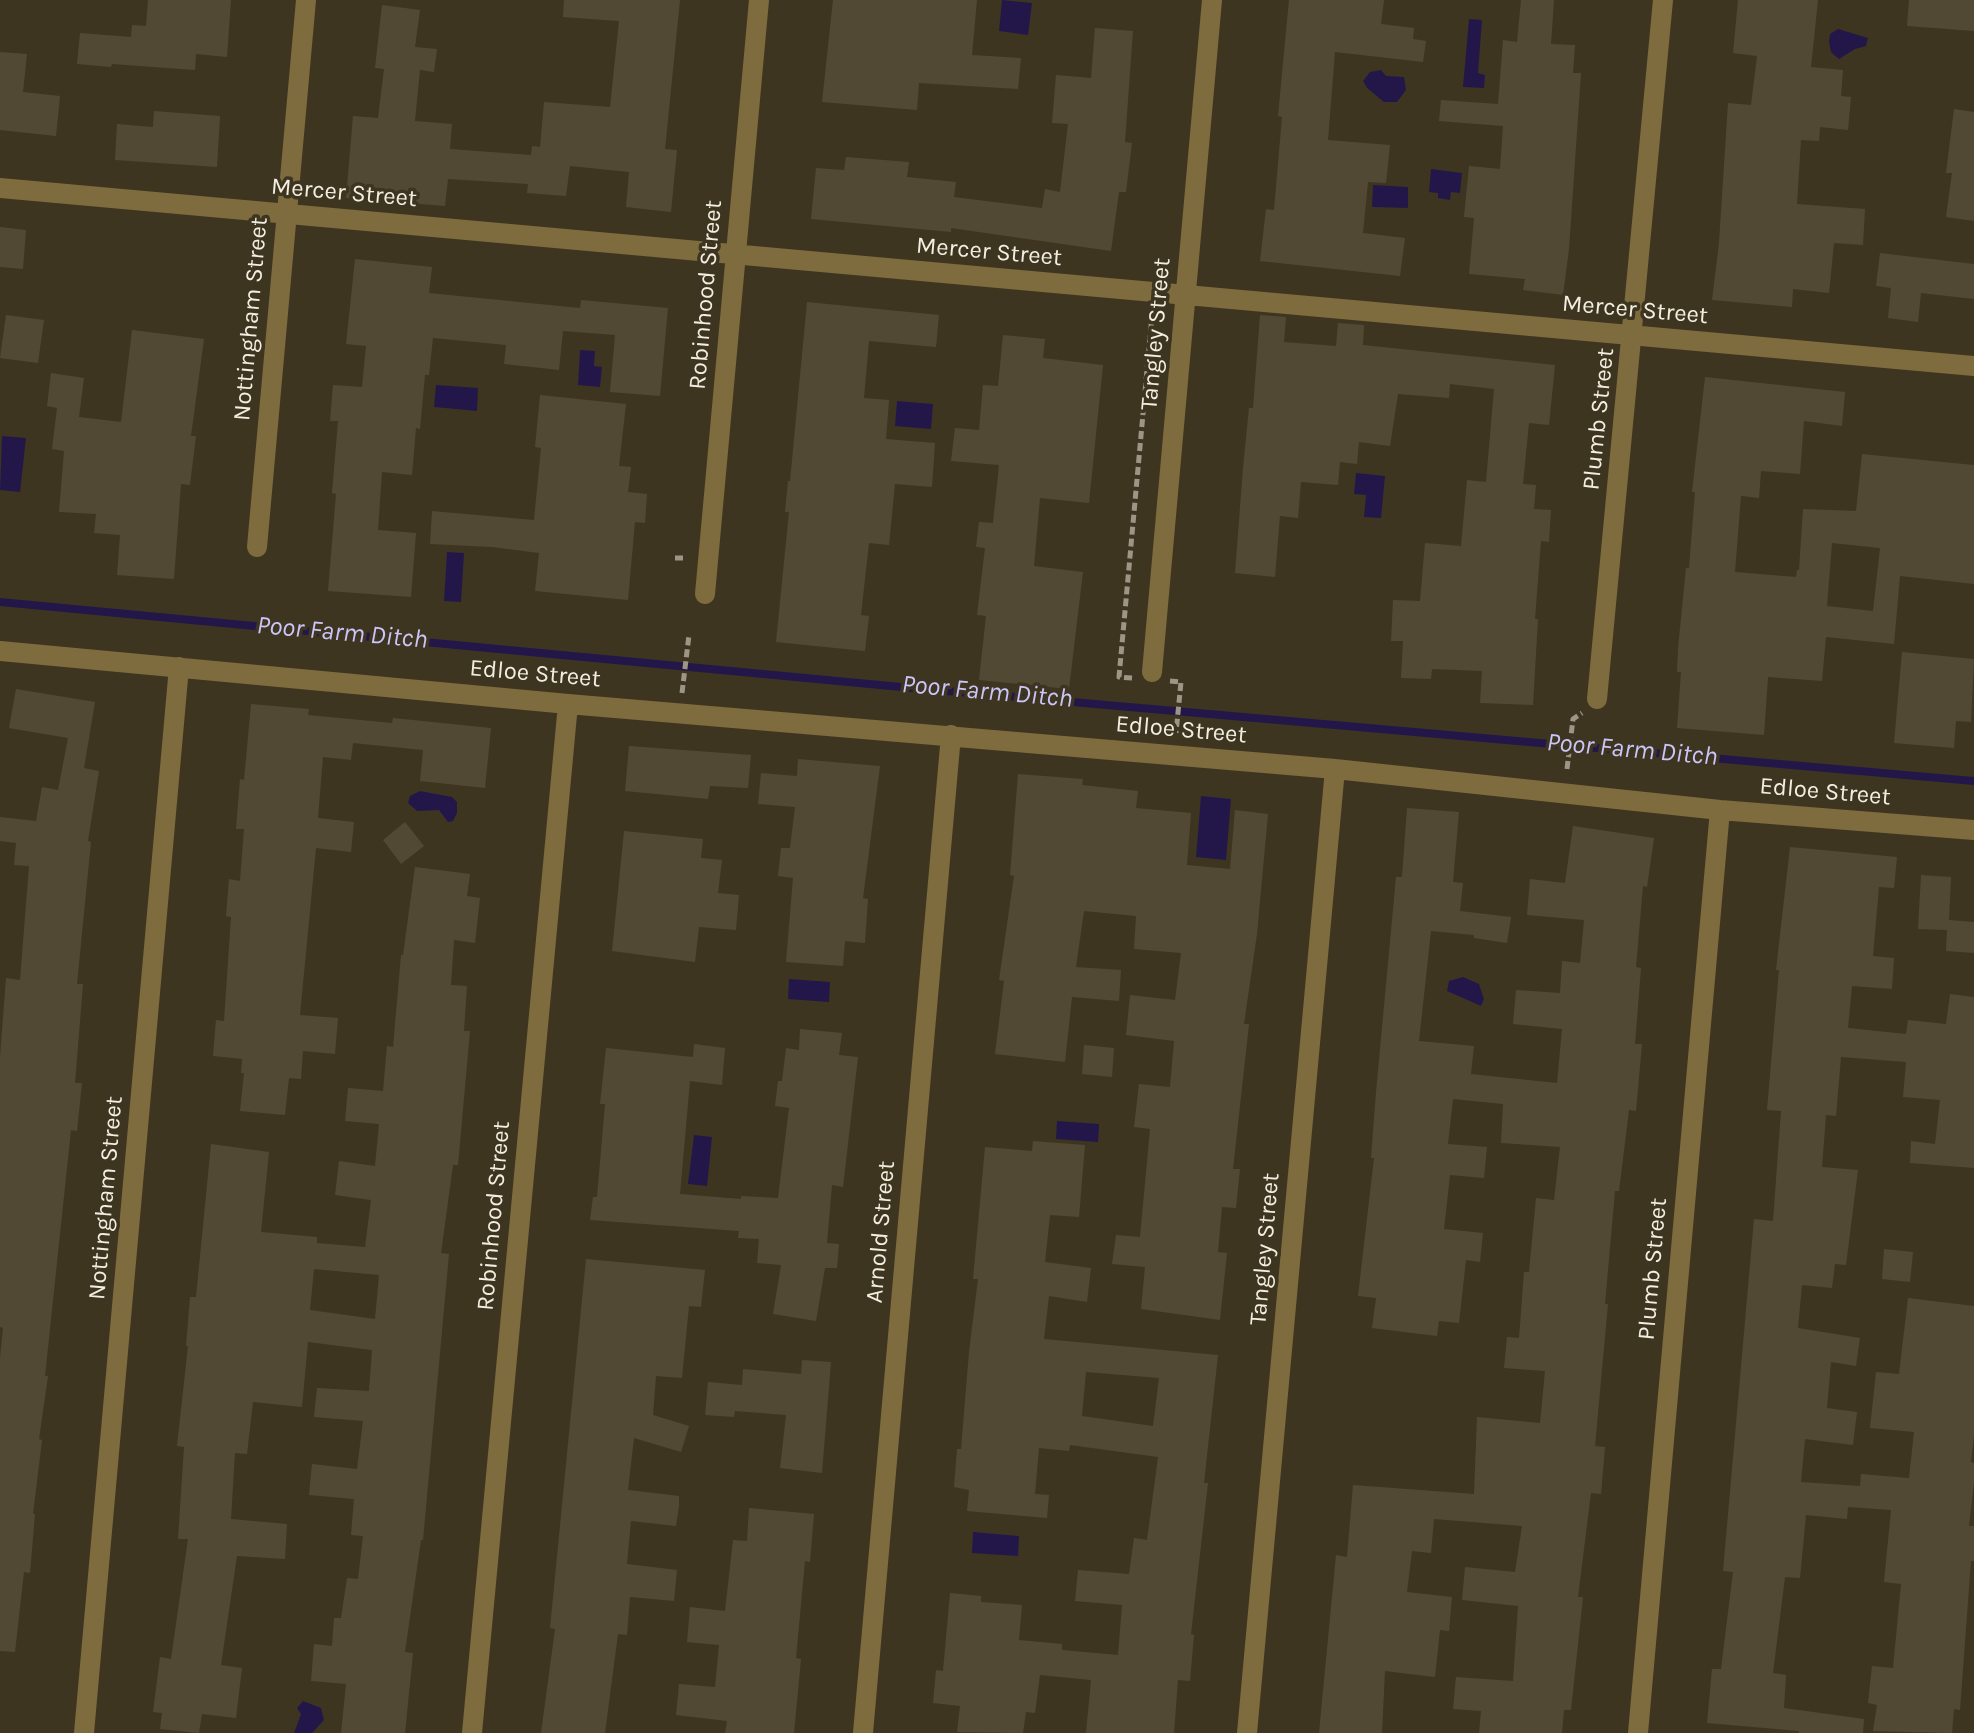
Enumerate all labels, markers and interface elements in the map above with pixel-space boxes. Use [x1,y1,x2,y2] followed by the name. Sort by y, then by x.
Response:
[270,172,418,214] street label: Mercer Street
[683,199,729,391] street label: Robinhood Street
[228,216,274,422] street label: Nottingham Street
[915,231,1063,273] street label: Mercer Street
[1135,257,1177,411] street label: Tangley Street
[1561,289,1709,331] street label: Mercer Street
[1577,346,1621,492] street label: Plumb Street
[255,610,429,656] water label: Poor Farm Ditch
[468,654,602,694] street label: Edloe Street
[900,669,1074,715] water label: Poor Farm Ditch
[1114,710,1248,750] street label: Edloe Street
[1545,727,1719,773] water label: Poor Farm Ditch
[1758,772,1892,812] street label: Edloe Street
[83,1095,129,1301] street label: Nottingham Street
[471,1120,517,1312] street label: Robinhood Street
[860,1160,902,1304] street label: Arnold Street
[1244,1172,1286,1326] street label: Tangley Street
[1632,1197,1674,1341] street label: Plumb Street

